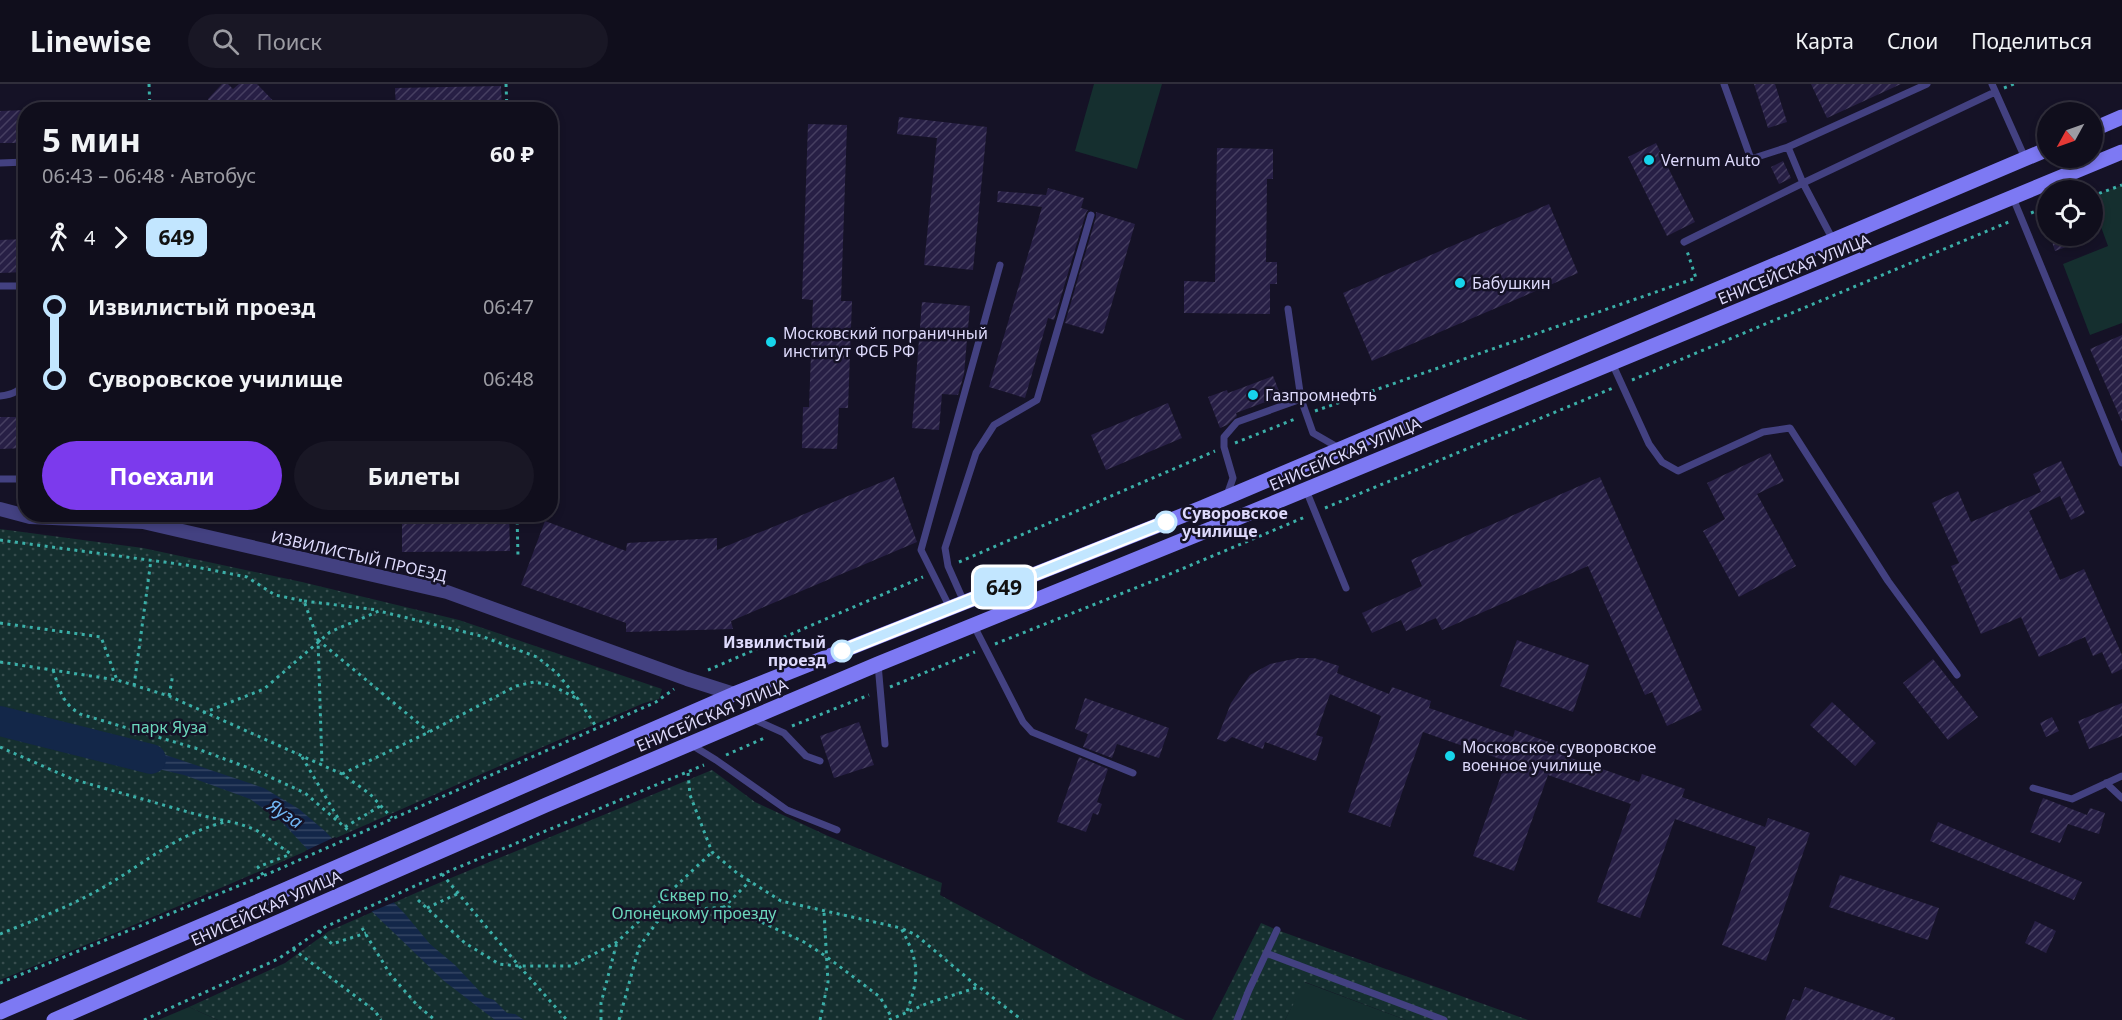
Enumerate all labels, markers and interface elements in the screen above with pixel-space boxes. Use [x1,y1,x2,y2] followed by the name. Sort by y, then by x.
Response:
[188,14,608,68] search box
[30,22,152,60] text: Linewise
[209,25,242,58] icon: search
[257,26,322,56] text: Поиск
[1795,27,1854,55] text: Карта
[1887,27,1938,55] text: Слои
[1971,27,2092,55] text: Поделиться
[2037,102,2103,168] north arrow
[2037,102,2103,246] map controls
[42,117,141,162] text: 5 мин
[490,138,534,168] text: 60 ₽
[1661,149,1760,171] place label: Vernum Auto
[1642,153,1656,167] marker: Vernum Auto
[42,162,256,189] text: 06:43 – 06:48 · Автобус
[2037,180,2103,246] button: locate
[42,221,75,254] icon: walk
[104,221,137,254] icon: forward
[158,223,195,251] text: 649
[84,224,95,251] text: 4
[1714,228,1874,310] street label: ЕНИСЕЙСКАЯ УЛИЦА
[1472,272,1551,294] place label: Бабушкин
[1453,276,1467,290] marker: Бабушкин
[88,291,315,321] text: Извилистый проезд
[483,293,534,320] text: 06:47
[783,322,988,362] place label: Московский пограничный институт ФСБ РФ
[764,335,778,349] marker: Московский пограничный институт ФСБ РФ
[88,363,343,393] text: Суворовское училище
[483,365,534,392] text: 06:48
[1265,384,1377,406] place label: Газпромнефть
[1246,388,1260,402] marker: Газпромнефть
[1266,412,1425,496] street label: ЕНИСЕЙСКАЯ УЛИЦА
[42,441,282,510] button: Поехали
[294,441,534,510] button: Билеты
[1181,502,1288,542] place label: Суворовское училище
[1155,511,1177,533] marker: Суворовское училище
[269,525,449,587] street label: ИЗВИЛИСТЫЙ ПРОЕЗД
[970,568,1038,606] line badge: 649
[986,573,1022,601] text: 649
[723,631,827,671] place label: Извилистый проезд
[831,640,853,662] marker: Извилистый проезд
[633,673,792,757] street label: ЕНИСЕЙСКАЯ УЛИЦА
[131,716,207,738] park label: парк Яуза
[1462,736,1657,776] place label: Московское суворовское военное училище
[1443,749,1457,763] marker: Московское суворовское военное училище
[262,792,308,833] water label: Яуза
[187,865,345,951] street label: ЕНИСЕЙСКАЯ УЛИЦА
[611,884,777,924] park label: Сквер по Олонецкому проезду

